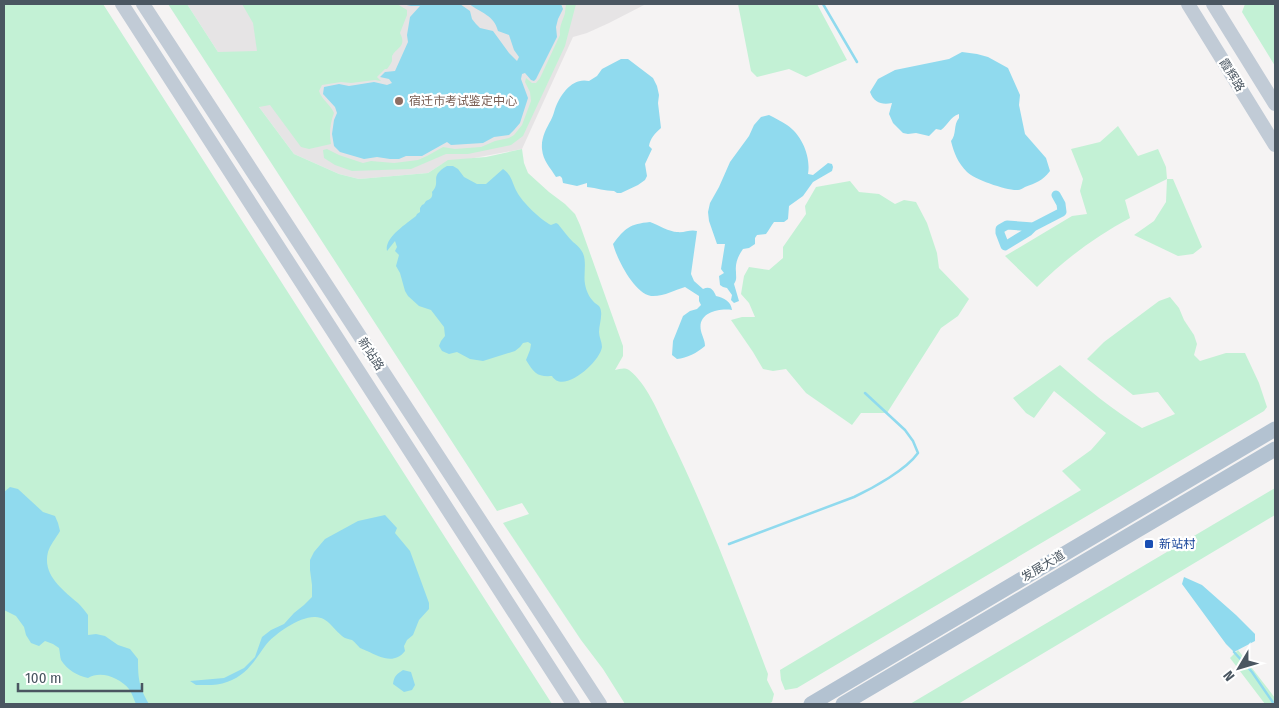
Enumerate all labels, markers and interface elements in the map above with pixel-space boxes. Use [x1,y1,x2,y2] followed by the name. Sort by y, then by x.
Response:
[1217,56,1247,94] street label: 霞辉路
[409,94,517,108] place label: 宿迁市考试鉴定中心
[393,95,405,107] marker: 宿迁市考试鉴定中心
[355,335,387,373] street label: 新站路
[1159,537,1196,551] place label: 新站村
[1143,538,1155,550] marker: 新站村
[1019,548,1067,584] street label: 发展大道
[1214,643,1264,693] north arrow
[18,660,141,692] scale bar
[1220,667,1238,684] text: N
[25,669,62,687] text: 100 m

